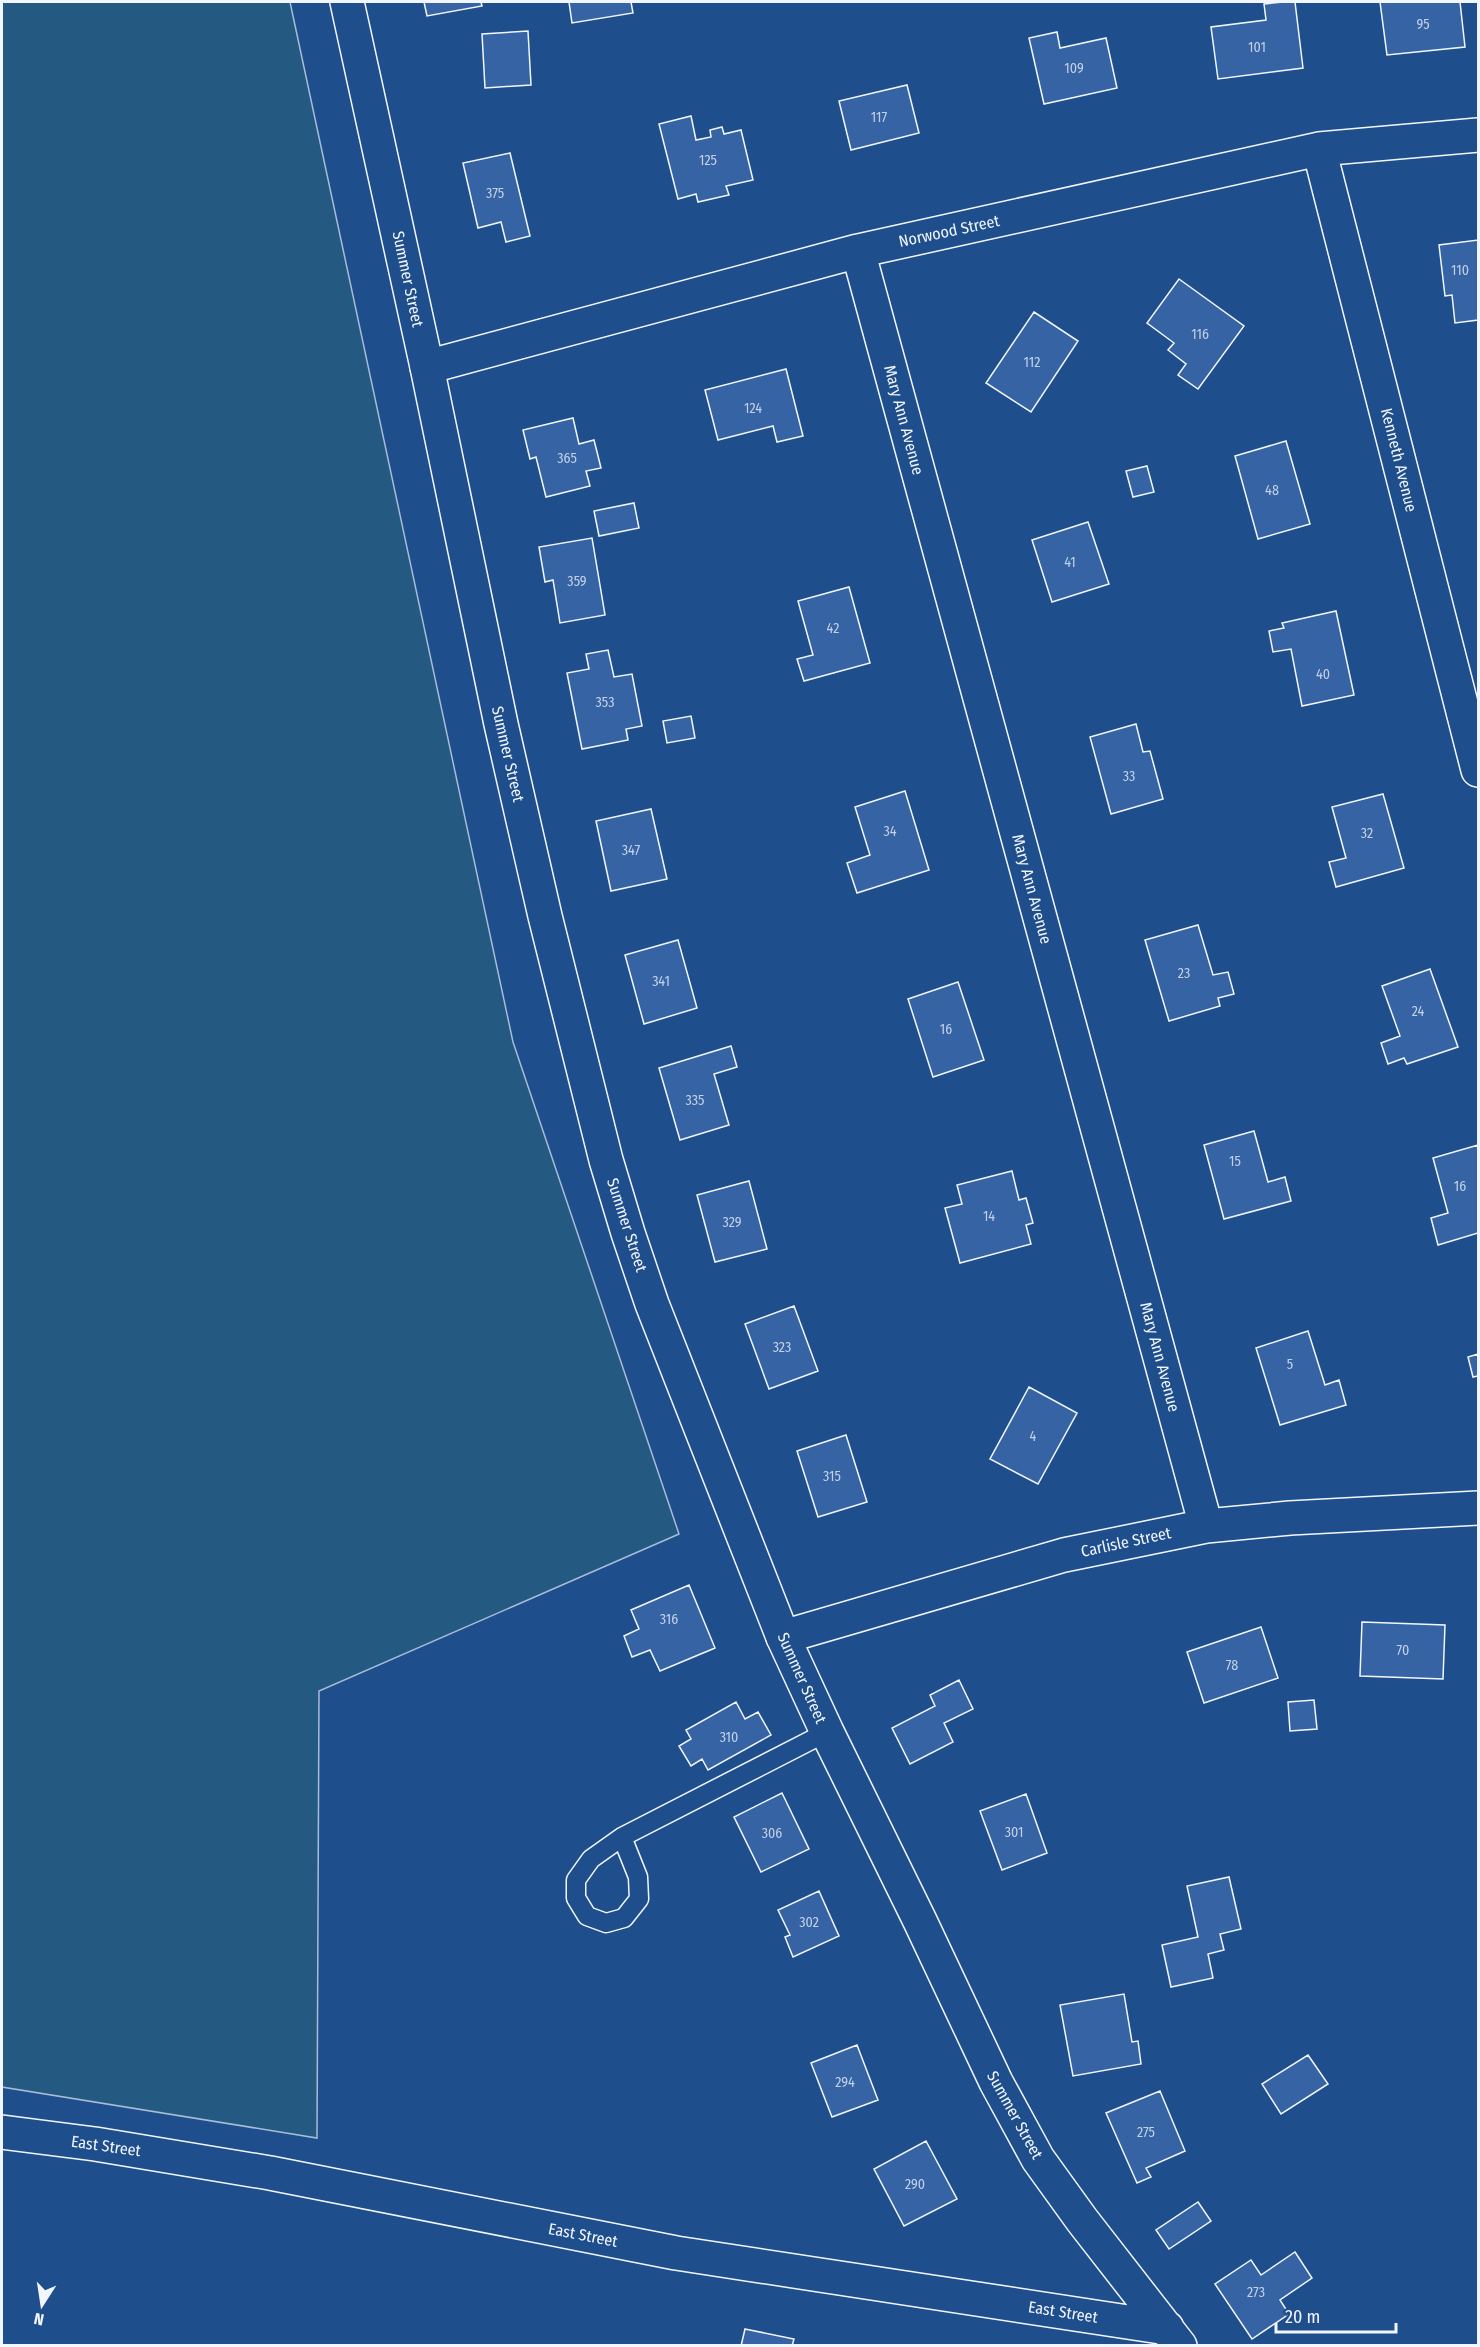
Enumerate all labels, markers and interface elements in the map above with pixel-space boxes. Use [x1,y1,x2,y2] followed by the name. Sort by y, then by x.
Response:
[1416,16,1430,33] house number: 95
[1248,39,1266,56] house number: 101
[1064,60,1084,77] house number: 109
[871,109,888,126] house number: 117
[699,152,717,169] house number: 125
[486,185,504,202] house number: 375
[897,211,1002,251] street label: Norwood Street
[389,229,428,329] street label: Summer Street
[1451,262,1469,279] house number: 110
[1191,326,1209,343] house number: 116
[1024,354,1040,371] house number: 112
[880,363,928,477] street label: Mary Ann Avenue
[744,400,762,417] house number: 124
[1377,406,1421,514] street label: Kenneth Avenue
[557,450,577,467] house number: 365
[1265,482,1279,499] house number: 48
[1064,554,1076,571] house number: 41
[567,573,587,590] house number: 359
[827,620,839,637] house number: 42
[1316,666,1330,683] house number: 40
[596,694,614,711] house number: 353
[488,704,528,804] street label: Summer Street
[1123,768,1135,785] house number: 33
[883,823,897,840] house number: 34
[1361,825,1373,842] house number: 32
[1008,832,1056,946] street label: Mary Ann Avenue
[622,842,641,859] house number: 347
[1178,965,1190,982] house number: 23
[652,973,670,990] house number: 341
[1412,1003,1425,1020] house number: 24
[940,1021,952,1038] house number: 16
[685,1092,705,1109] house number: 335
[1229,1153,1241,1170] house number: 15
[603,1176,651,1275] street label: Summer Street
[1454,1178,1466,1195] house number: 16
[983,1208,995,1225] house number: 14
[722,1214,742,1231] house number: 329
[1136,1300,1184,1414] street label: Mary Ann Avenue
[773,1339,791,1356] house number: 323
[1287,1356,1293,1373] house number: 5
[1030,1428,1037,1445] house number: 4
[823,1468,841,1485] house number: 315
[1079,1523,1174,1561] street label: Carlisle Street
[660,1611,678,1628] house number: 316
[773,1630,831,1727] street label: Summer Street
[1397,1642,1409,1659] house number: 70
[1226,1657,1238,1674] house number: 78
[720,1729,738,1746] house number: 310
[1005,1824,1023,1841] house number: 301
[762,1825,782,1842] house number: 306
[799,1914,819,1931] house number: 302
[983,2068,1047,2163] street label: Summer Street
[835,2074,855,2091] house number: 294
[1137,2124,1155,2141] house number: 275
[70,2132,143,2160] street label: East Street
[905,2176,925,2193] house number: 290
[547,2219,620,2251] street label: East Street
[12,2275,72,2335] north arrow
[1247,2284,1265,2301] house number: 273
[1276,2296,1396,2334] scale bar
[1027,2297,1100,2327] street label: East Street
[1285,2306,1320,2328] text: 20 m
[32,2309,46,2329] text: N

